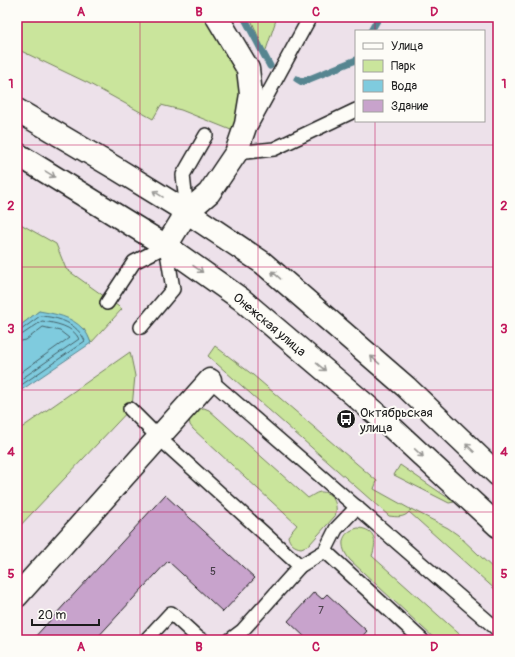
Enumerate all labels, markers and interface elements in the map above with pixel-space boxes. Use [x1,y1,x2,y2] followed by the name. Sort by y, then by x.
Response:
[77,4,86,20] text: A
[195,4,203,20] text: B
[312,4,320,20] text: C
[430,4,438,20] text: D
[355,30,485,122] legend
[391,39,423,54] text: Улица
[391,59,416,74] text: Парк
[8,76,14,92] text: 1
[501,76,507,92] text: 1
[391,79,417,94] text: Вода
[391,99,428,114] text: Здание
[44,171,56,179] one-way arrow
[152,189,163,198] one-way arrow
[7,198,15,214] text: 2
[500,198,508,214] text: 2
[192,265,203,273] one-way arrow
[271,270,282,279] one-way arrow
[230,290,309,360] street label: Онежская улица
[7,321,15,337] text: 3
[500,321,508,337] text: 3
[369,355,380,364] one-way arrow
[316,362,327,371] one-way arrow
[359,405,433,436] place label: Октябрьская улица
[335,408,357,430] bus stop icon: Октябрьская улица
[7,444,15,460] text: 4
[465,444,475,453] one-way arrow
[500,444,508,460] text: 4
[414,448,424,457] one-way arrow
[210,565,216,578] house number: 5
[7,566,15,582] text: 5
[500,566,508,582] text: 5
[32,601,99,627] scale bar
[318,604,324,617] house number: 7
[38,608,67,623] text: 20 m
[77,639,86,655] text: A
[195,639,203,655] text: B
[312,639,320,655] text: C
[430,639,438,655] text: D

